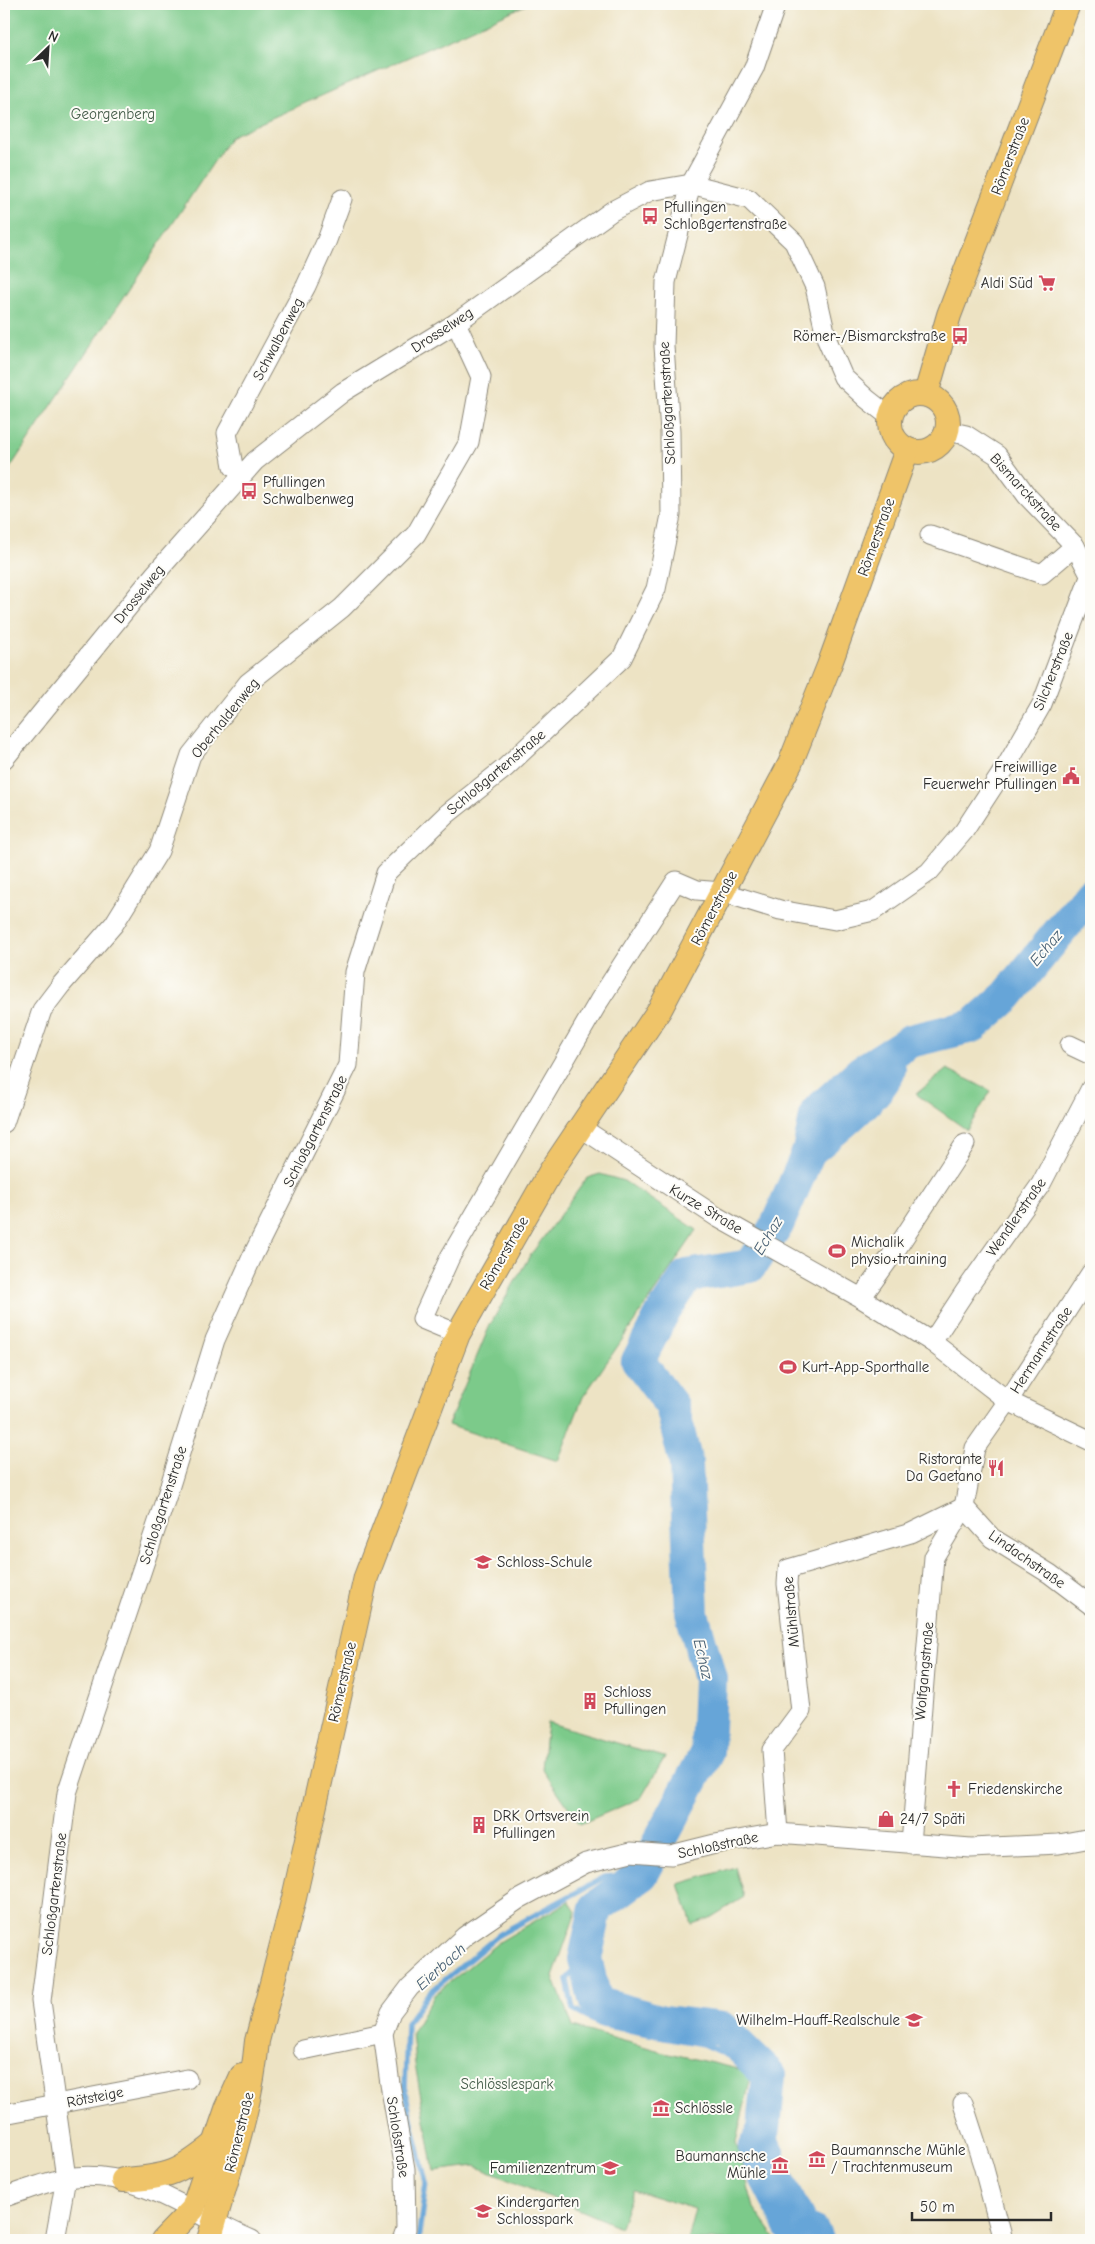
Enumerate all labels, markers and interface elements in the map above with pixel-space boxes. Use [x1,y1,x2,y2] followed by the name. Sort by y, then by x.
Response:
[22,22,72,72] north arrow
[46,27,61,46] text: N
[71,105,155,123] park label: Georgenberg
[987,114,1033,197] street label: Römerstraße
[664,198,788,233] place label: Pfullingen Schloßgertenstraße
[640,206,660,226] bus stop icon: Pfullingen Schloßgertenstraße
[1037,273,1057,293] supermarket icon: Aldi Süd
[981,274,1033,292] place label: Aldi Süd
[249,294,307,384] street label: Schwalbenweg
[408,303,476,357] street label: Drosselweg
[950,326,970,346] bus stop icon: Römer-/Bismarckstraße
[793,327,946,345] place label: Römer-/Bismarckstraße
[655,340,679,465] street label: Schloßgartenstraße
[986,449,1066,535] street label: Bismarckstraße
[263,473,354,508] place label: Pfullingen Schwalbenweg
[239,481,259,501] bus stop icon: Pfullingen Schwalbenweg
[854,495,899,579] street label: Römerstraße
[110,561,168,627] street label: Drosselweg
[1029,629,1077,713] street label: Silcherstraße
[187,674,263,762] street label: Oberhaldenweg
[443,725,549,819] street label: Schloßgartenstraße
[923,758,1057,793] place label: Freiwillige Feuerwehr Pfullingen
[1061,766,1081,786] public building icon: Freiwillige Feuerwehr Pfullingen
[687,867,741,948] street label: Römerstraße
[1026,926,1067,969] water label: Echaz
[279,1072,351,1190] street label: Schloßgartenstraße
[982,1174,1050,1260] street label: Wendlerstraße
[666,1180,746,1238] street label: Kurze Straße
[476,1213,533,1293] street label: Römerstraße
[750,1213,787,1258] water label: Echaz
[851,1233,947,1268] place label: Michalik physio+training
[827,1241,847,1261] sports icon: Michalik physio+training
[1006,1303,1076,1397] street label: Hermannstraße
[778,1357,798,1377] sports icon: Kurt-App-Sporthalle
[802,1358,930,1376] place label: Kurt-App-Sporthalle
[135,1443,191,1566] street label: Schloßgartenstraße
[906,1450,982,1485] place label: Ristorante Da Gaetano
[986,1458,1006,1478] restaurant icon: Ristorante Da Gaetano
[985,1526,1069,1592] street label: Lindachstraße
[473,1552,493,1572] school or university icon: Schloss-Schule
[497,1553,593,1571] place label: Schloss-Schule
[779,1575,803,1648] street label: Mühlstraße
[911,1621,937,1721] street label: Wolfgangstraße
[690,1637,717,1682] water label: Echaz
[324,1640,360,1724] street label: Römerstraße
[604,1683,666,1718] place label: Schloss Pfullingen
[580,1691,600,1711] building icon: Schloss Pfullingen
[944,1779,964,1799] church icon: Friedenskirche
[968,1780,1063,1798] place label: Friedenskirche
[493,1807,589,1842] place label: DRK Ortsverein Pfullingen
[876,1809,896,1829] shop icon: 24/7 Späti
[900,1810,965,1828] place label: 24/7 Späti
[469,1815,489,1835] building icon: DRK Ortsverein Pfullingen
[676,1828,760,1862] street label: Schloßstraße
[38,1831,71,1956] street label: Schloßgartenstraße
[412,1940,470,1994] water label: Eierbach
[904,2010,924,2030] school or university icon: Wilhelm-Hauff-Realschule
[736,2011,900,2029] place label: Wilhelm-Hauff-Realschule
[460,2075,554,2093] park label: Schlösslespark
[65,2083,125,2111] street label: Rötsteige
[220,2090,258,2174] street label: Römerstraße
[383,2095,413,2179] street label: Schloßstraße
[651,2098,671,2118] museum icon: Schlössle
[675,2099,733,2117] place label: Schlössle
[831,2141,966,2176] place label: Baumannsche Mühle / Trachtenmuseum
[676,2147,766,2182] place label: Baumannsche Mühle
[807,2149,827,2169] museum icon: Baumannsche Mühle / Trachtenmuseum
[770,2155,790,2175] museum icon: Baumannsche Mühle
[600,2158,620,2178] school or university icon: Familienzentrum
[490,2159,596,2177] place label: Familienzentrum
[912,2189,1051,2221] scale bar
[497,2193,579,2228] place label: Kindergarten Schlosspark
[920,2198,955,2216] text: 50 m
[473,2201,493,2221] school or university icon: Kindergarten Schlosspark

